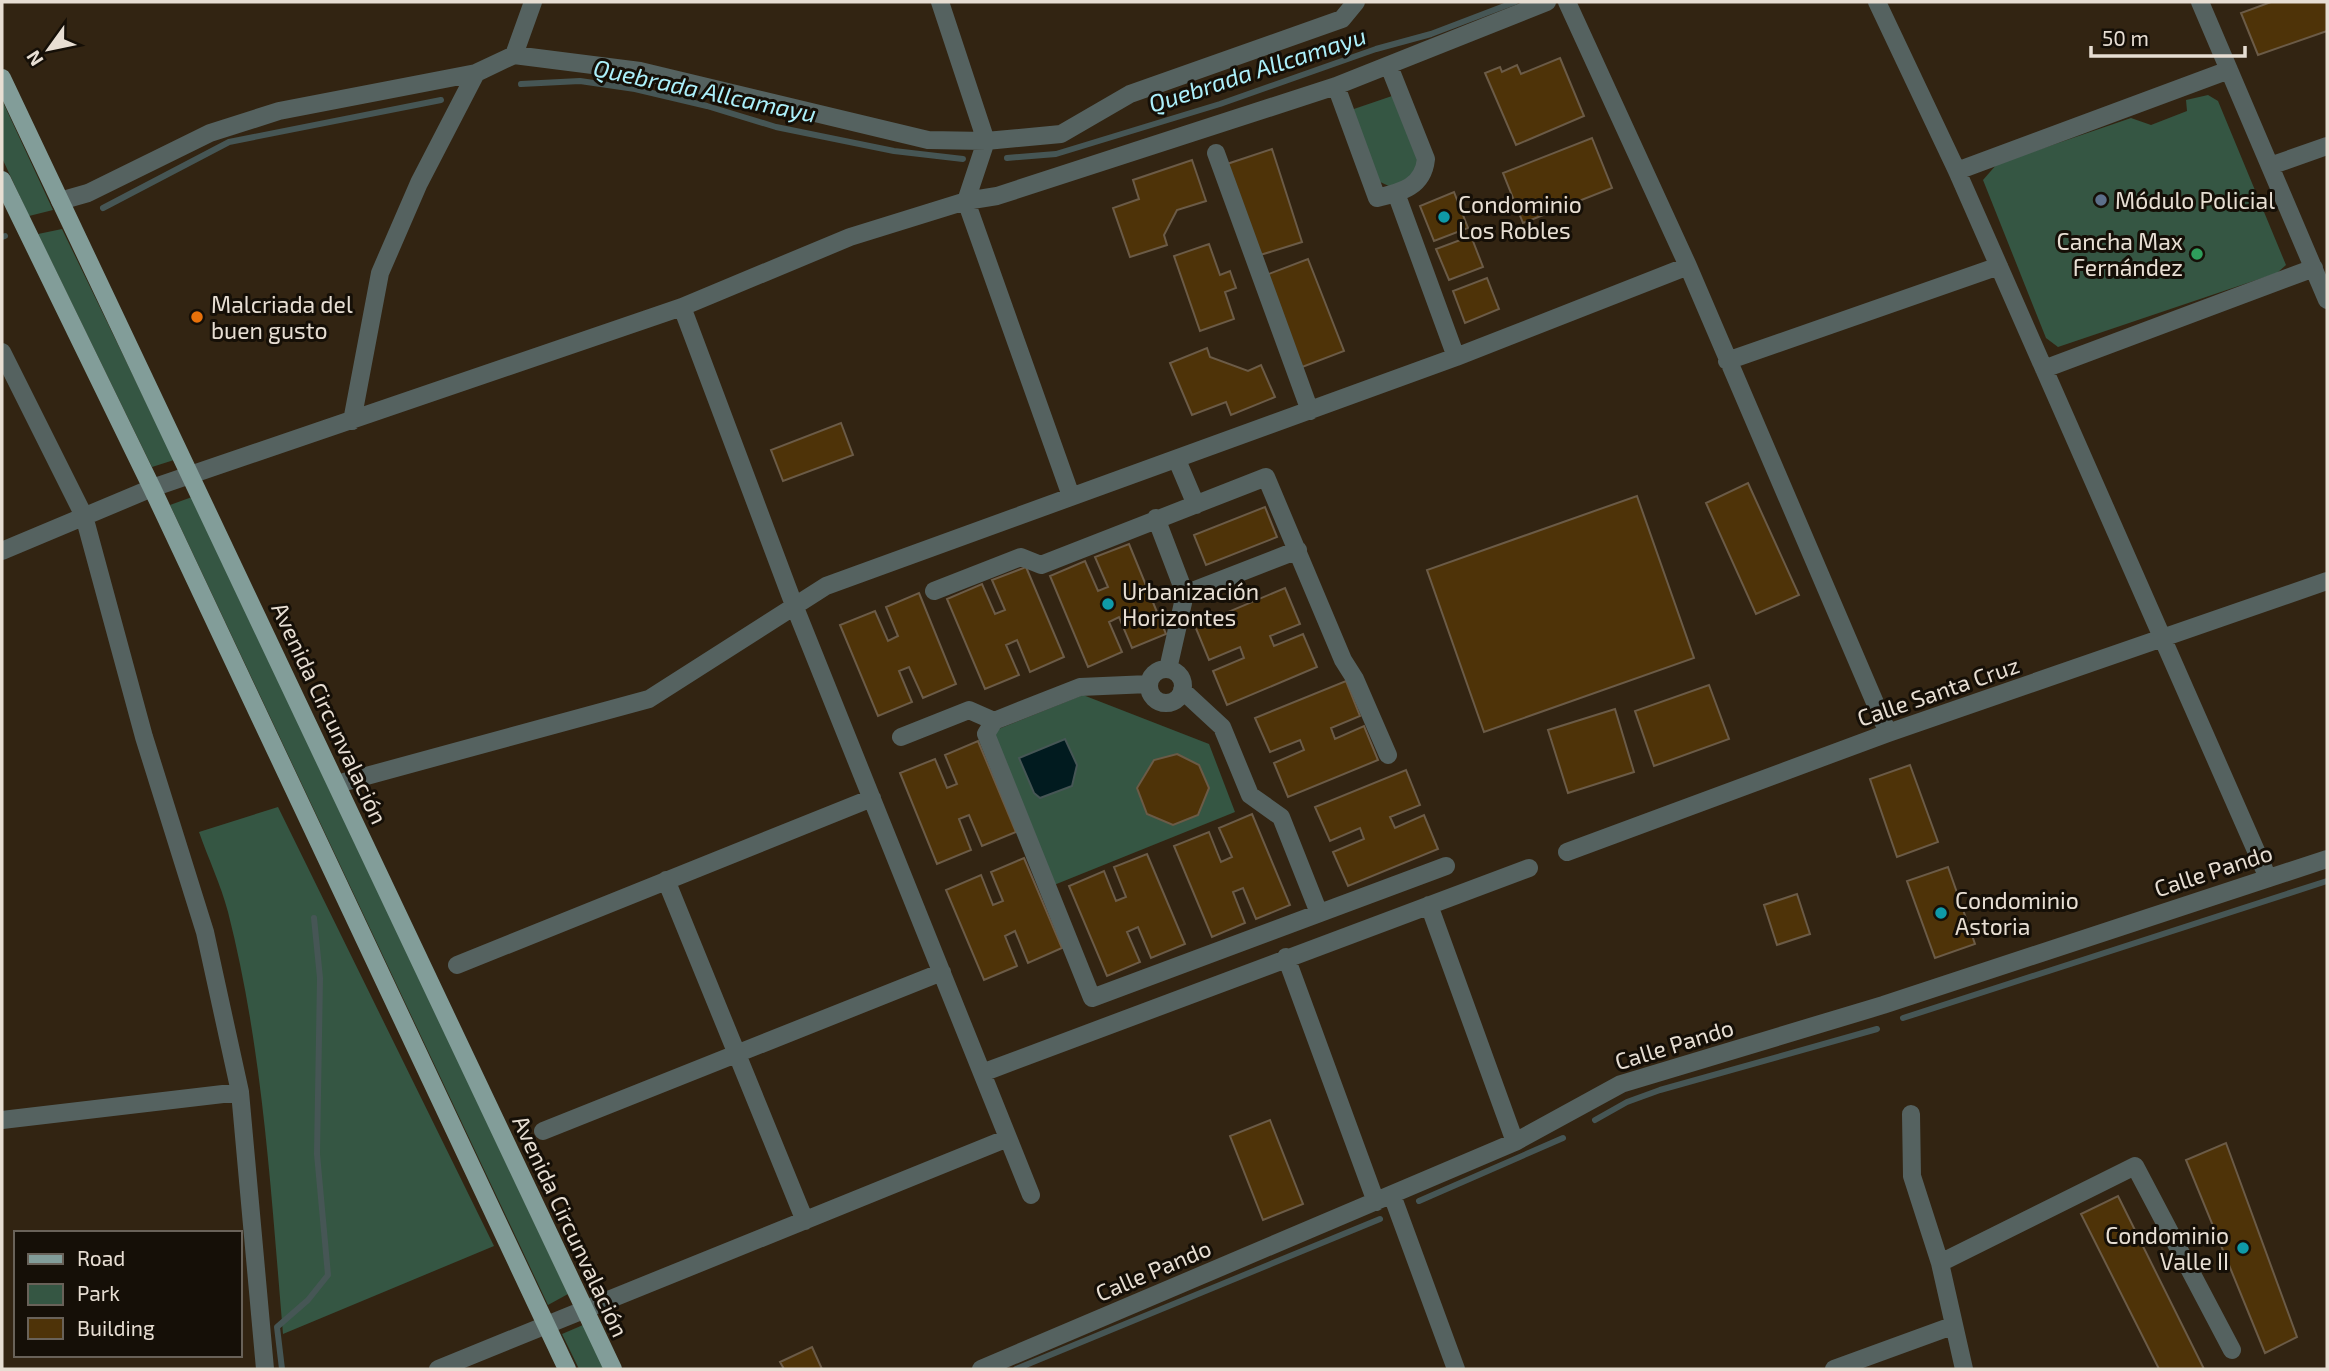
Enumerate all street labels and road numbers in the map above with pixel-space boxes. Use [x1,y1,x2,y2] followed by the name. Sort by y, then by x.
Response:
[266,598,394,828] street label: Avenida Circunvalación
[1853,650,2023,732] street label: Calle Santa Cruz
[2150,838,2276,902] street label: Calle Pando
[1611,1013,1737,1075] street label: Calle Pando
[507,1111,635,1341] street label: Avenida Circunvalación
[1091,1233,1215,1307] street label: Calle Pando

